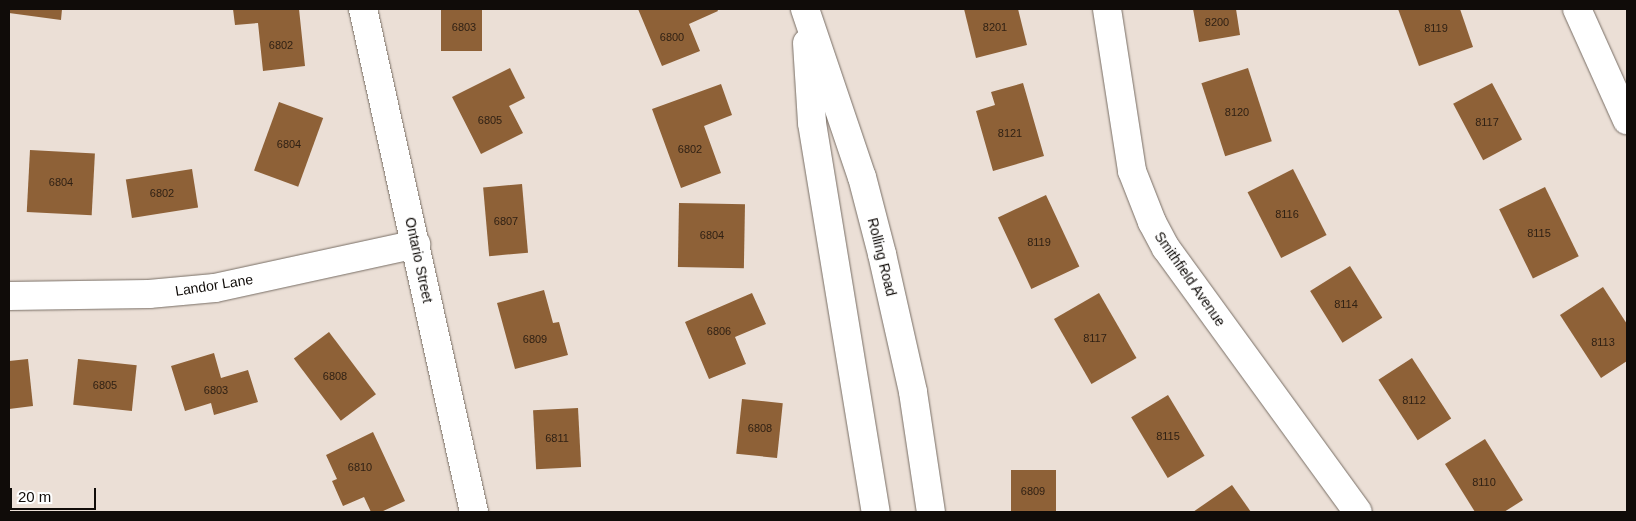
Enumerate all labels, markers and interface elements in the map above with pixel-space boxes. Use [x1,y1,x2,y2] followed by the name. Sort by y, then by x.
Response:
[1205,15,1229,29] house number: 8200
[452,20,476,34] house number: 6803
[983,20,1007,34] house number: 8201
[1424,21,1448,35] house number: 8119
[660,30,684,44] house number: 6800
[269,38,293,52] house number: 6802
[1225,105,1249,119] house number: 8120
[478,113,502,127] house number: 6805
[1475,115,1499,129] house number: 8117
[998,126,1022,140] house number: 8121
[277,137,301,151] house number: 6804
[678,142,702,156] house number: 6802
[49,175,73,189] house number: 6804
[150,186,174,200] house number: 6802
[1275,207,1299,221] house number: 8116
[494,214,518,228] house number: 6807
[402,216,436,304] street label: Ontario Street
[864,216,900,298] street label: Rolling Road
[1527,226,1551,240] house number: 8115
[700,228,724,242] house number: 6804
[1151,228,1229,330] street label: Smithfield Avenue
[1027,235,1051,249] house number: 8119
[174,271,254,299] street label: Landor Lane
[1334,297,1358,311] house number: 8114
[707,324,731,338] house number: 6806
[1083,331,1107,345] house number: 8117
[523,332,547,346] house number: 6809
[1591,335,1615,349] house number: 8113
[323,369,347,383] house number: 6808
[93,378,117,392] house number: 6805
[204,383,228,397] house number: 6803
[1402,393,1426,407] house number: 8112
[748,421,772,435] house number: 6808
[1156,429,1180,443] house number: 8115
[545,431,569,445] house number: 6811
[348,460,372,474] house number: 6810
[1472,475,1496,489] house number: 8110
[12,478,99,510] scale bar
[1021,484,1045,498] house number: 6809
[18,488,51,505] text: 20 m

